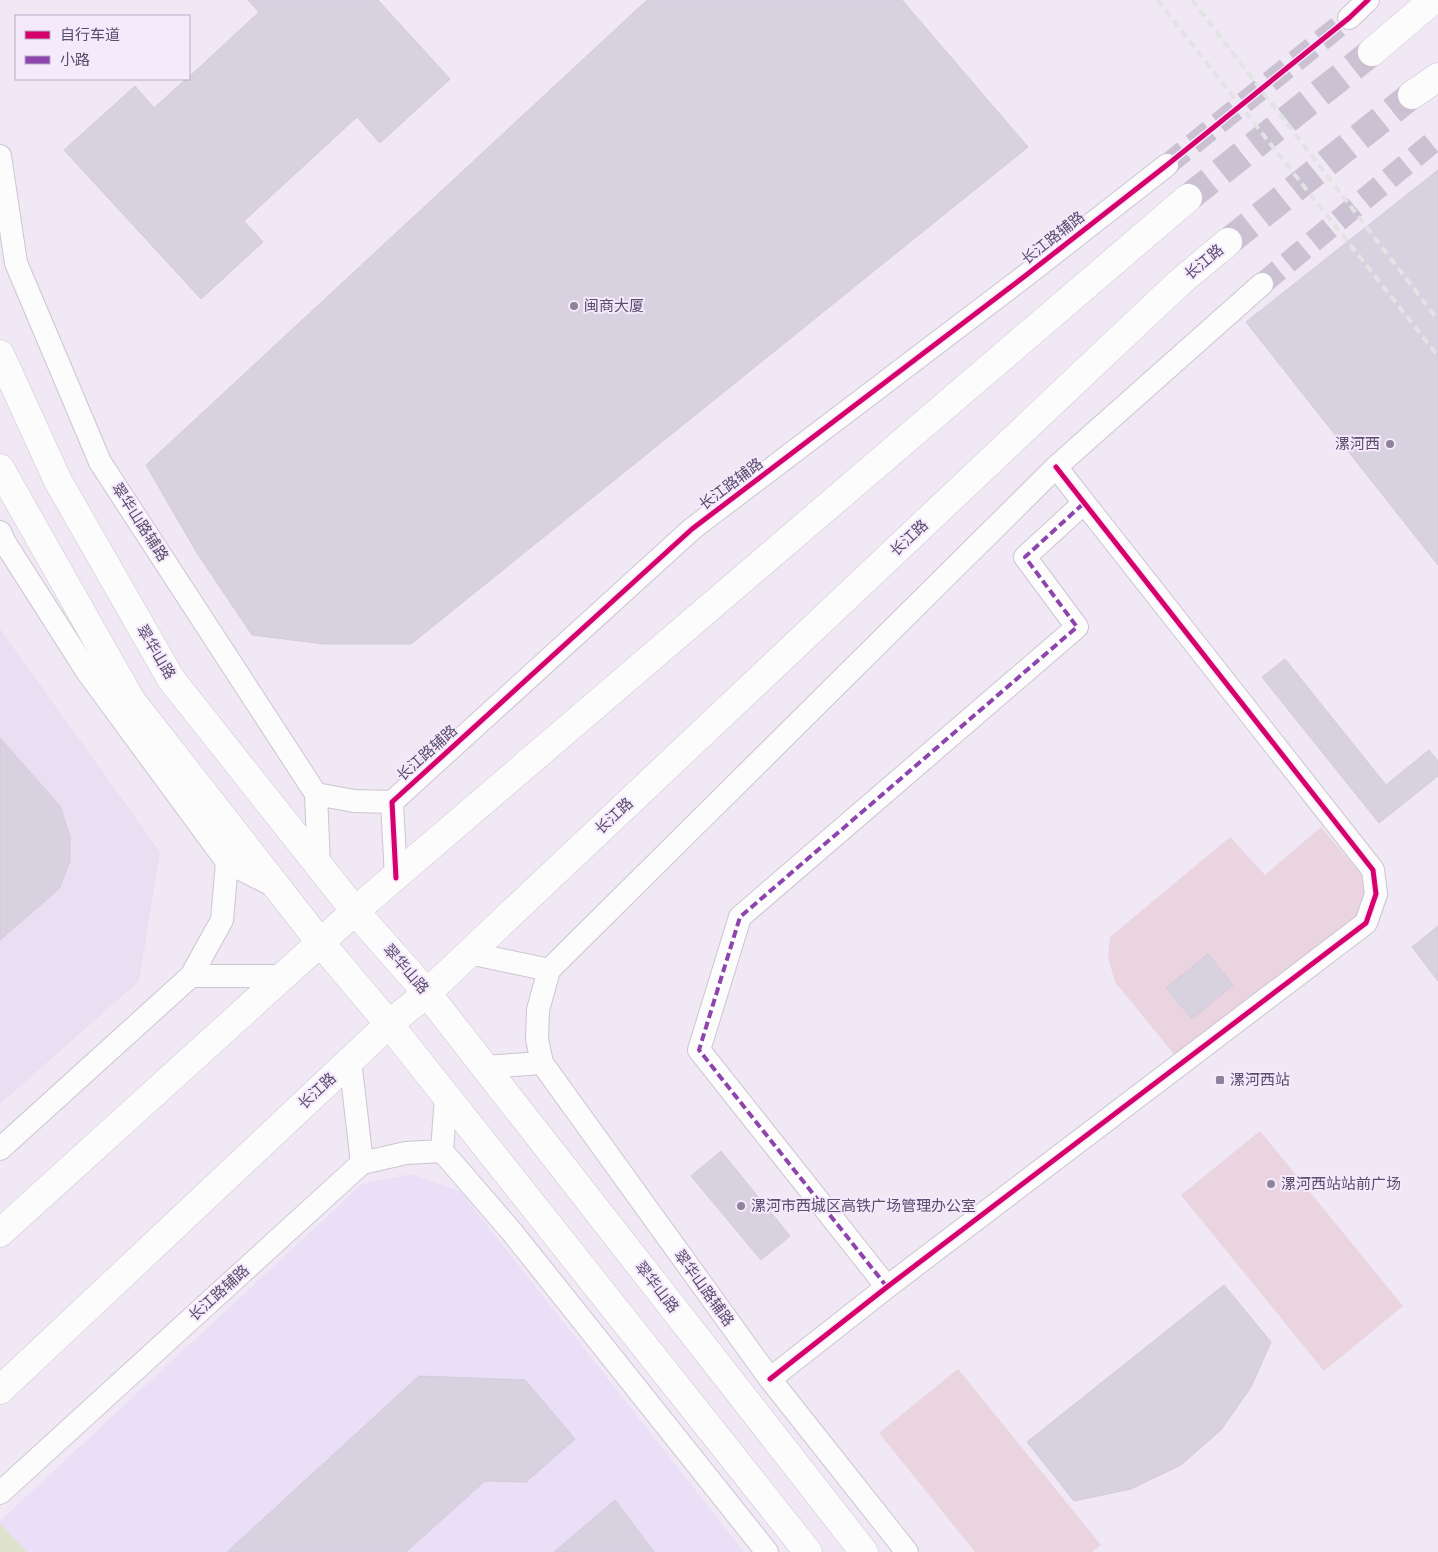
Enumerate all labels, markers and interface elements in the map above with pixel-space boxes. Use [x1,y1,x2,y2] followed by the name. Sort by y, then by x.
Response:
[15,15,190,80] legend
[60,25,120,46] text: 自行车道
[60,50,90,71] text: 小路
[1017,207,1089,270] street label: 长江路辅路
[1180,240,1228,285] street label: 长江路
[584,296,644,317] place label: 闽商大厦
[568,300,580,312] marker: 闽商大厦
[1335,434,1380,455] place label: 漯河西
[1384,438,1396,450] marker: 漯河西
[695,453,768,515] street label: 长江路辅路
[106,479,173,566] street label: 翠华山路辅路
[886,515,933,561] street label: 长江路
[131,621,180,683] street label: 翠华山路
[392,720,462,786] street label: 长江路辅路
[591,793,638,839] street label: 长江路
[378,940,433,999] street label: 翠华山路
[294,1068,341,1114] street label: 长江路
[1230,1070,1290,1091] place label: 漯河西站
[1214,1074,1226,1086] marker: 漯河西站
[1281,1174,1401,1195] place label: 漯河西站站前广场
[1265,1178,1277,1190] marker: 漯河西站站前广场
[751,1196,976,1217] place label: 漯河市西城区高铁广场管理办公室
[735,1200,747,1212] marker: 漯河市西城区高铁广场管理办公室
[669,1246,739,1331] street label: 翠华山路辅路
[630,1257,683,1317] street label: 翠华山路
[184,1260,254,1326] street label: 长江路辅路

